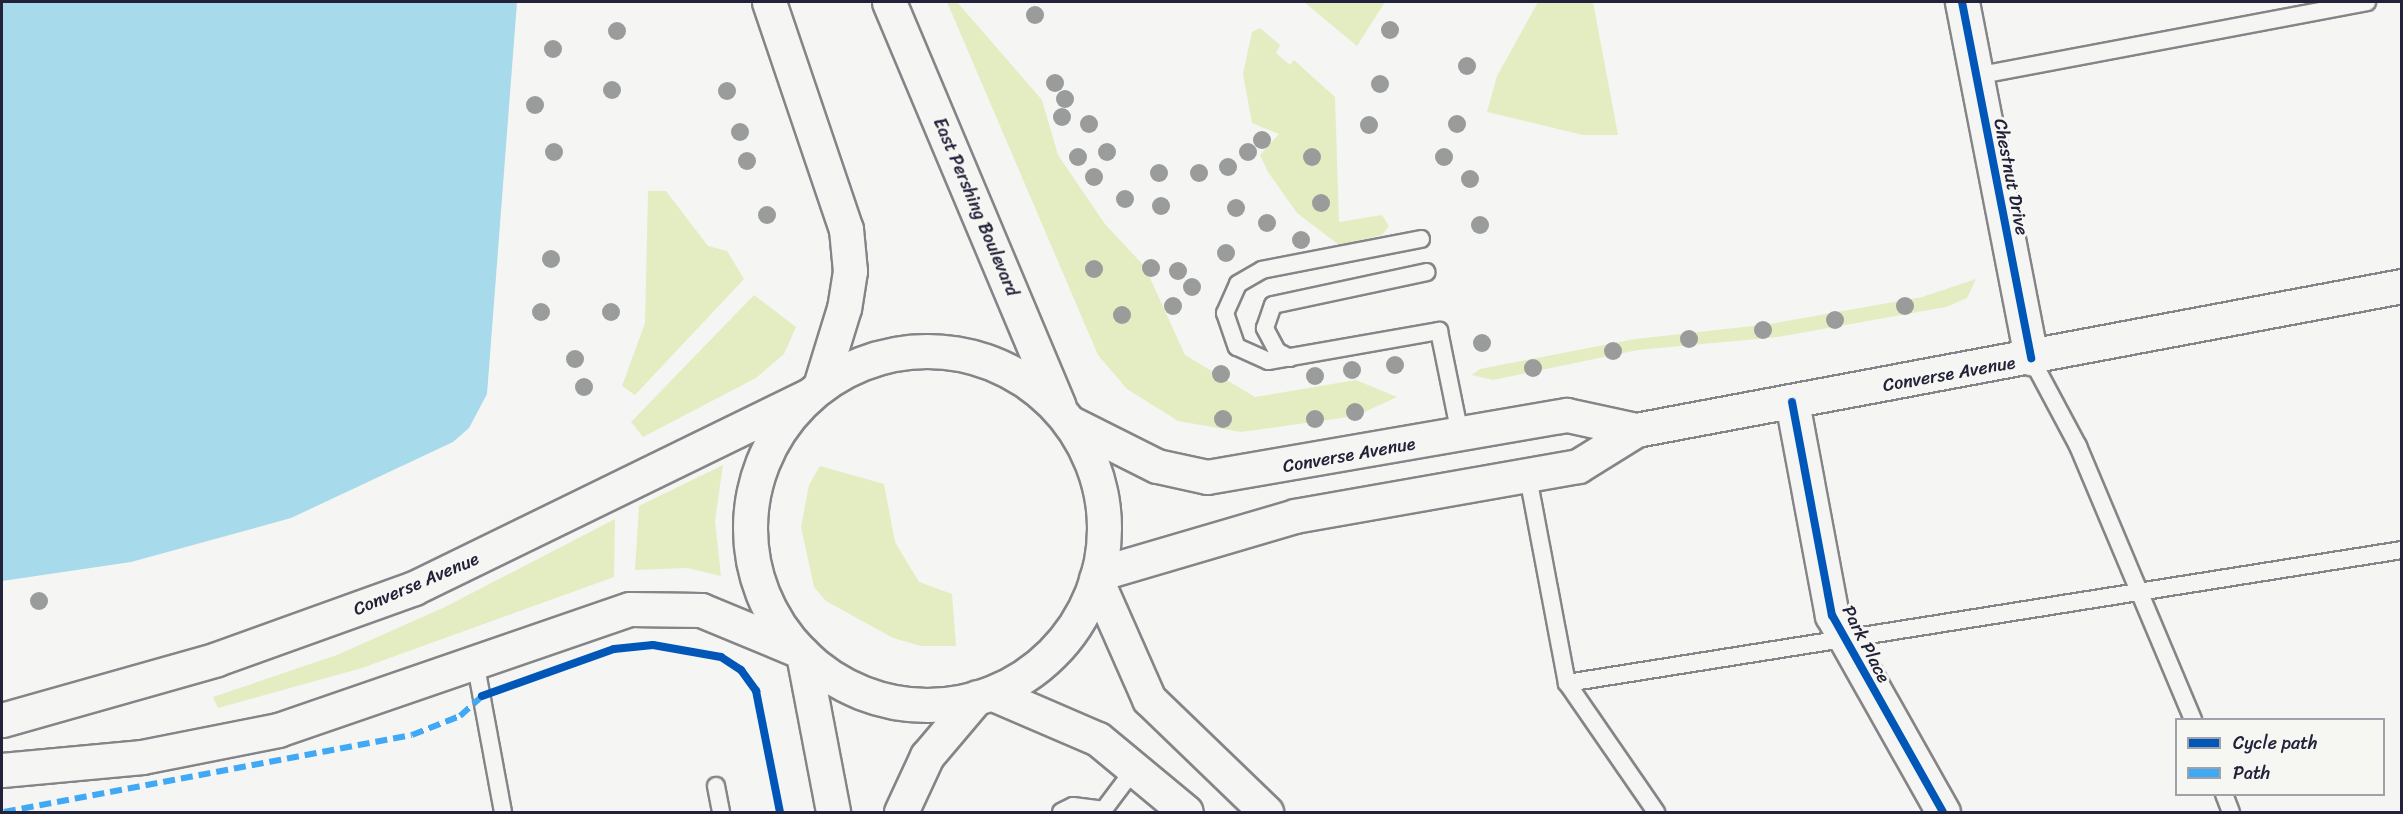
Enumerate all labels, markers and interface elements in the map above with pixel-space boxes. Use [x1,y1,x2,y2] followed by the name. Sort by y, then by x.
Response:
[929,115,1023,299] street label: East Pershing Boulevard
[1989,117,2033,237] street label: Chestnut Drive
[1881,352,2017,396] street label: Converse Avenue
[1281,433,1417,477] street label: Converse Avenue
[350,548,482,620] street label: Converse Avenue
[1837,601,1895,687] street label: Park Place
[2175,718,2385,796] legend
[2233,727,2317,759] text: Cycle path
[2233,757,2270,789] text: Path

